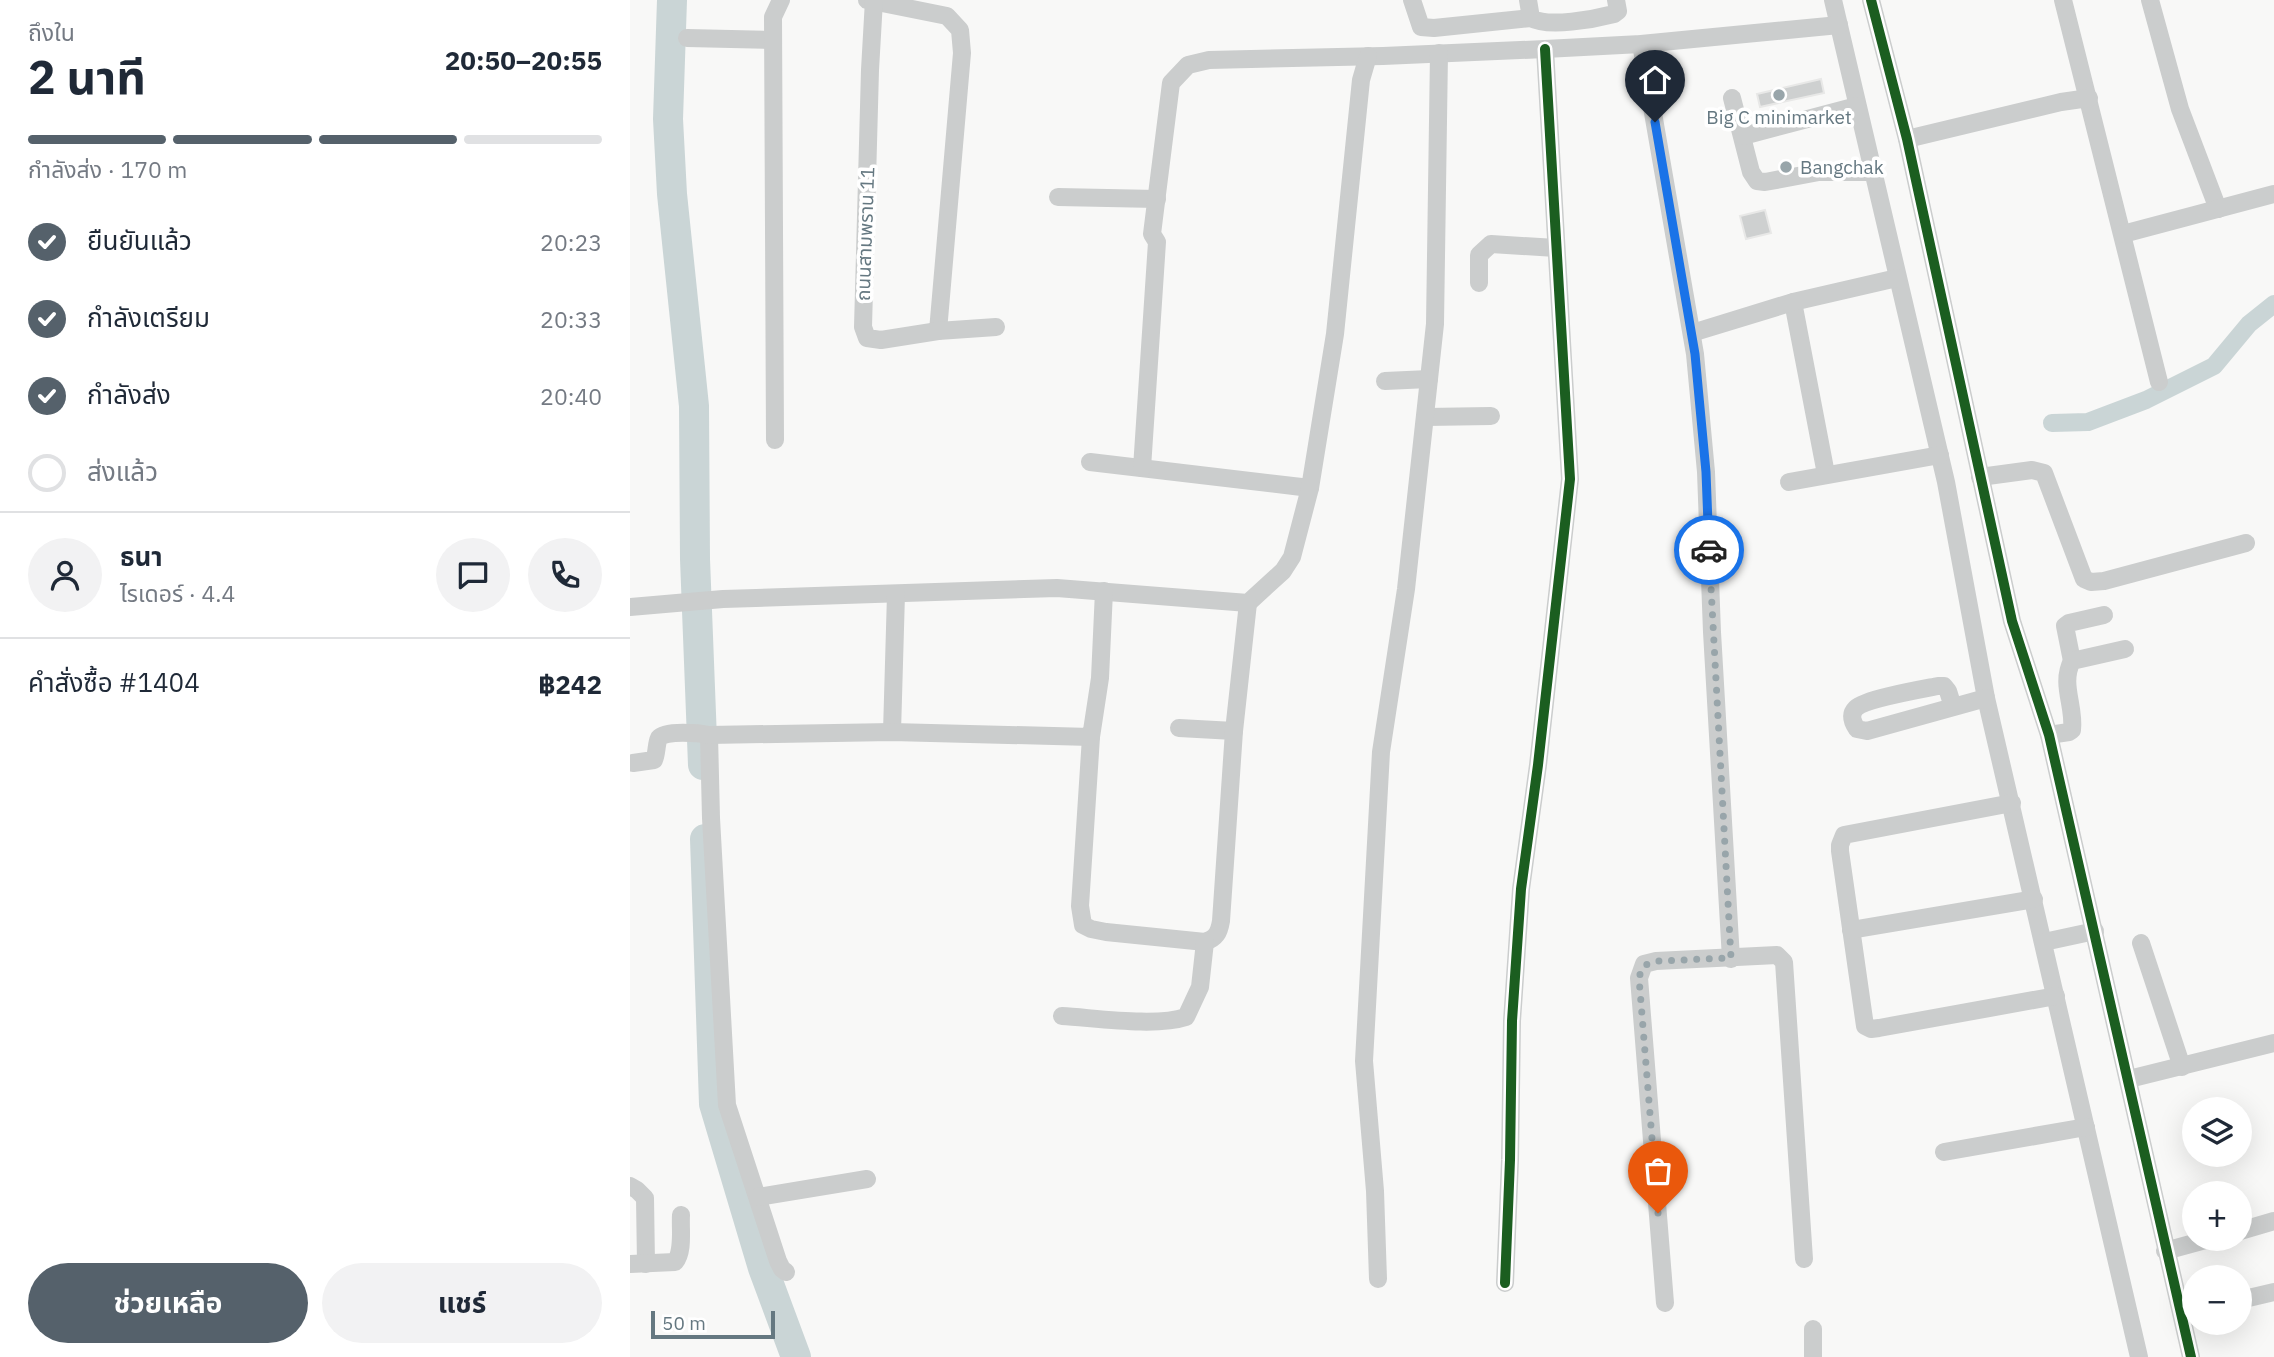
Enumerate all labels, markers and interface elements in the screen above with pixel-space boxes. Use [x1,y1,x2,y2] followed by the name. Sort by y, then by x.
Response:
[28,17,75,47] text: ถึงใน
[445,43,602,77] text: 20:50–20:55
[28,47,146,107] text: 2 นาที
[1625,50,1685,122] pin
[1636,61,1674,99] icon: home
[1771,87,1787,103] marker: Big C minimarket
[1706,105,1852,129] place label: Big C minimarket
[28,154,187,184] text: กำลังส่ง · 170 m
[1800,155,1884,179] place label: Bangchak
[1778,159,1794,175] marker: Bangchak
[851,167,879,301] street label: ถนนสามพราน 11
[28,223,66,261] icon: check
[87,223,192,257] text: ยืนยันแล้ว
[540,227,602,257] text: 20:23
[28,300,66,338] icon: check
[87,300,210,334] text: กำลังเตรียม
[540,304,602,334] text: 20:33
[28,377,66,415] icon: check
[87,377,171,411] text: กำลังส่ง
[540,381,602,411] text: 20:40
[87,454,158,488] text: ส่งแล้ว
[1674,515,1744,585] courier
[1690,531,1728,569] icon: car
[28,538,102,612] button: person
[436,538,510,612] button: chat
[528,538,602,612] button: phone
[120,539,163,573] text: ธนา
[120,578,235,608] text: ไรเดอร์ · 4.4
[28,665,200,699] text: คำสั่งซื้อ #1404
[538,667,602,701] text: ฿242
[2182,1097,2252,1335] map controls
[2182,1097,2252,1167] button: layers
[1628,1141,1688,1213] pin
[1639,1152,1677,1190] icon: bag
[2182,1181,2252,1251] button: +
[28,1263,308,1343] button: ช่วยเหลือ
[322,1263,602,1343] button: แชร์
[2182,1265,2252,1335] button: −
[651,1308,775,1340] scale bar
[662,1311,706,1335] text: 50 m

